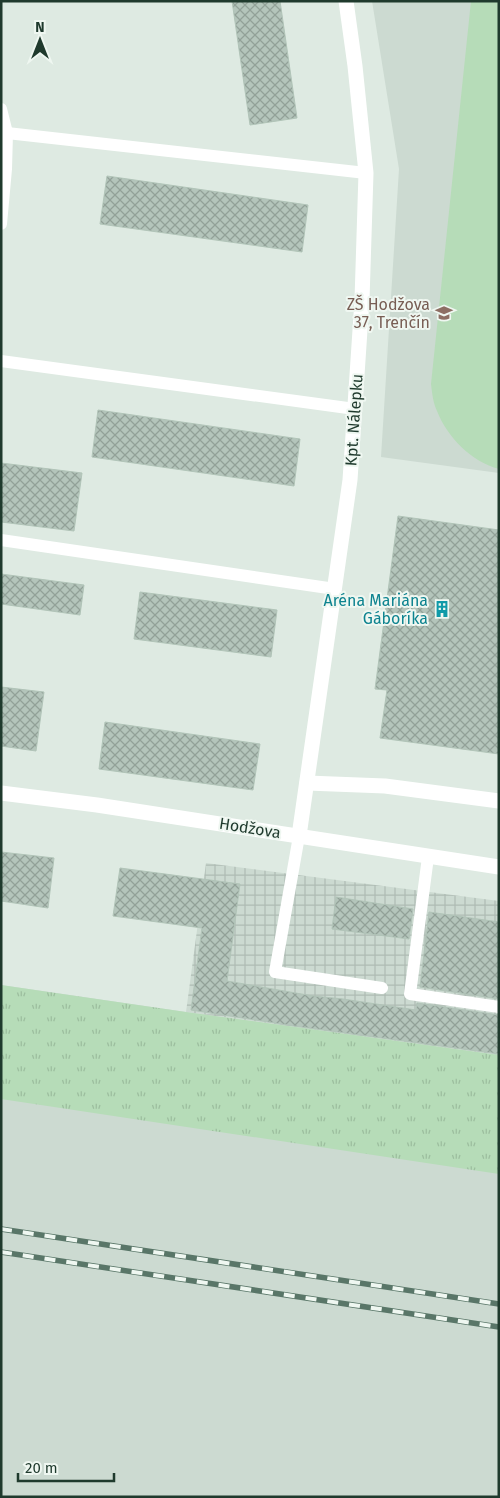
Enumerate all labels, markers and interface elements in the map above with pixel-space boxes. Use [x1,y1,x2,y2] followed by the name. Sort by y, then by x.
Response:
[15,15,65,65] north arrow
[35,19,45,36] text: N
[347,294,430,332] place label: ZŠ Hodžova 37, Trenčín
[434,303,454,323] school or university icon: ZŠ Hodžova 37, Trenčín
[341,373,367,467] street label: Kpt. Nálepku
[323,591,428,628] place label: Aréna Mariána Gáboríka
[432,599,452,619] building icon: Aréna Mariána Gáboríka
[218,814,282,842] street label: Hodžova
[18,1450,114,1482] scale bar
[25,1459,58,1477] text: 20 m

